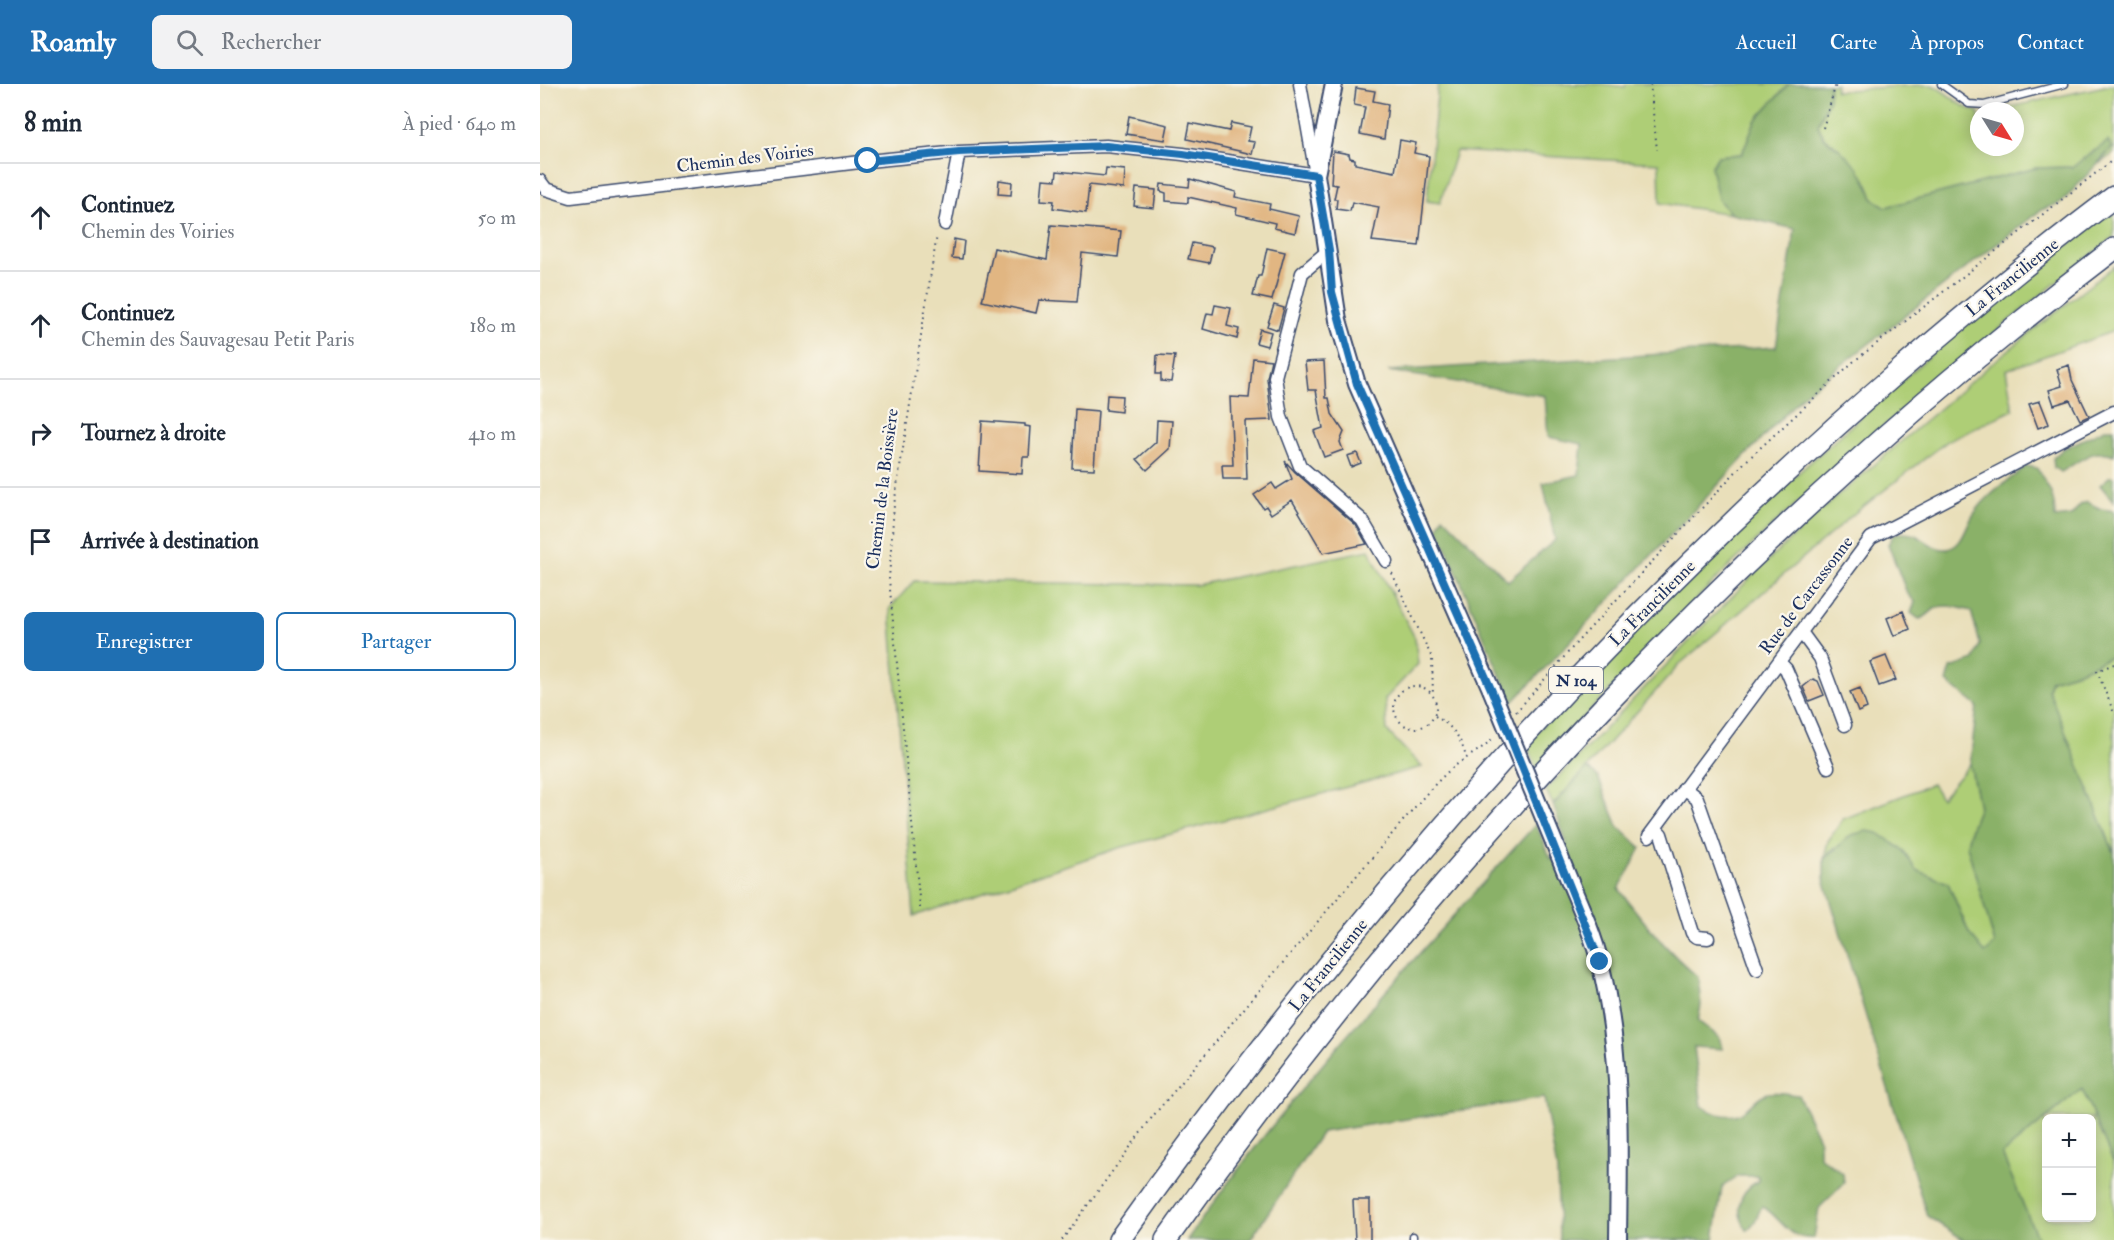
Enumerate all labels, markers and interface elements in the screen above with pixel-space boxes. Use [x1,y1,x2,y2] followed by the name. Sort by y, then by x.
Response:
[152,15,572,69] search box
[30,25,116,60] text: Roamly
[173,26,206,59] icon: search
[221,28,321,56] text: Rechercher
[1736,29,1797,56] text: Accueil
[1830,29,1877,56] text: Carte
[1910,29,1984,56] text: À propos
[2017,29,2084,56] text: Contact
[1970,102,2024,156] north arrow
[24,107,82,139] text: 8 min
[402,111,516,136] text: À pied · 640 m
[675,139,815,178] street label: Chemin des Voiries
[854,147,880,173] route start
[81,191,174,219] text: Continuez
[24,201,57,234] icon: ahead
[477,205,516,230] text: 50 m
[81,219,234,244] text: Chemin des Voiries
[1961,232,2064,322] street label: La Francilienne
[81,299,174,327] text: Continuez
[24,309,57,342] icon: ahead
[469,313,516,338] text: 180 m
[81,327,354,352] text: Chemin des Sauvagesau Petit Paris
[861,407,904,571] street label: Chemin de la Boissière
[24,417,57,450] icon: right
[81,419,226,447] text: Tournez à droite
[468,421,516,446] text: 410 m
[24,525,57,558] icon: arrive
[81,527,259,555] text: Arrivée à destination
[1754,531,1859,659] street label: Rue de Carcassonne
[1604,555,1701,652] street label: La Francilienne
[24,612,264,671] button: Enregistrer
[276,612,516,671] button: Partager
[1549,667,1603,693] road number: N 104
[1284,914,1373,1017] street label: La Francilienne
[1586,948,1612,974] route end
[2042,1114,2096,1222] map controls
[2042,1114,2096,1168] button: +
[2042,1168,2096,1222] button: −

